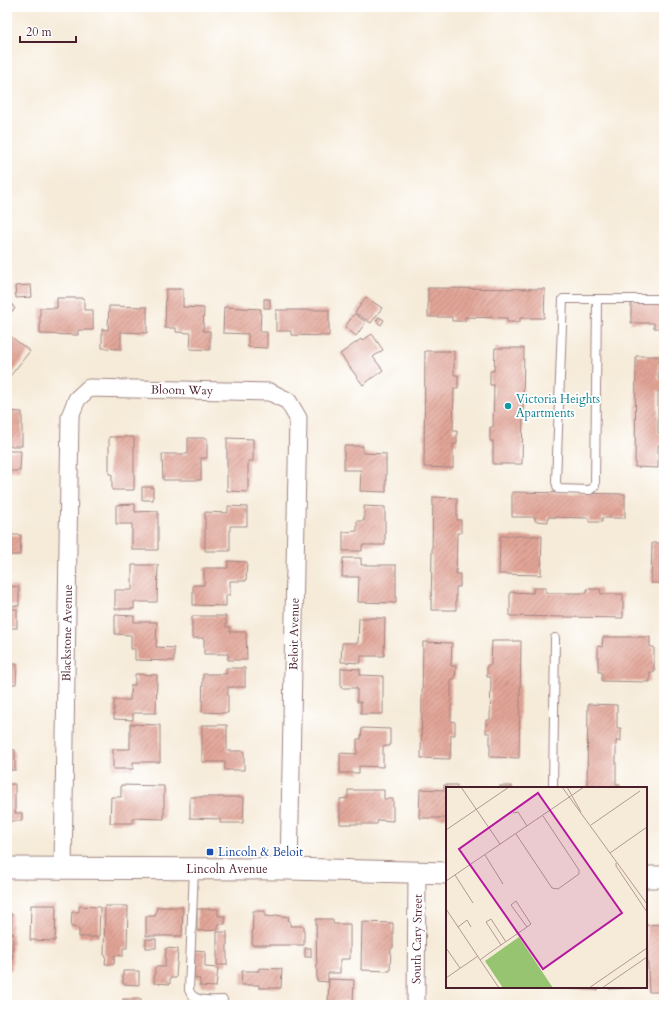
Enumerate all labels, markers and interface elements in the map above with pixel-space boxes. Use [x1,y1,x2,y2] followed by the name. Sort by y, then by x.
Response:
[20,18,76,44] scale bar
[26,24,53,40] text: 20 m
[151,381,214,399] street label: Bloom Way
[516,391,600,421] place label: Victoria Heights Apartments
[503,401,513,411] marker: Victoria Heights Apartments
[58,584,76,682] street label: Blackstone Avenue
[285,598,303,670] street label: Beloit Avenue
[446,787,647,988] inset map
[218,844,303,860] place label: Lincoln & Beloit
[205,847,215,857] marker: Lincoln & Beloit
[186,861,268,877] street label: Lincoln Avenue
[408,894,426,984] street label: South Cary Street

